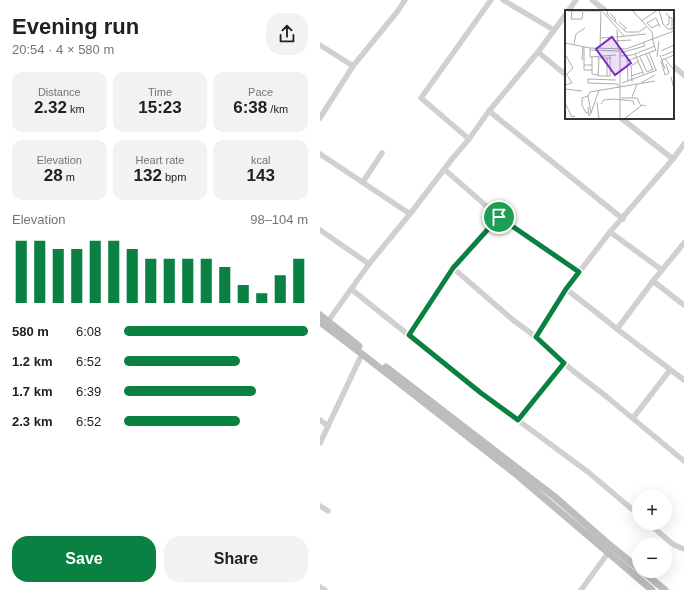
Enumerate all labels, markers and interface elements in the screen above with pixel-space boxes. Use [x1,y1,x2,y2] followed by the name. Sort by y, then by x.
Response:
[565,10,674,119] inset map
[266,13,308,55] button: share
[12,14,139,39] text: Evening run
[12,42,114,57] text: 20:54 · 4 × 580 m
[38,86,81,98] text: Distance
[148,86,172,98] text: Time
[248,86,273,98] text: Pace
[34,98,67,117] text: 2.32
[138,98,182,117] text: 15:23
[233,98,267,117] text: 6:38
[67,103,85,115] text: km
[267,103,288,115] text: /km
[37,154,82,166] text: Elevation
[136,154,184,166] text: Heart rate
[251,154,270,166] text: kcal
[44,166,63,185] text: 28
[134,166,162,185] text: 132
[246,166,275,185] text: 143
[63,171,75,183] text: m
[162,171,186,183] text: bpm
[482,200,516,234] pin
[488,206,510,228] icon: arrive
[12,212,65,227] text: Elevation
[250,212,308,227] text: 98–104 m
[12,324,49,339] text: 580 m
[76,324,101,339] text: 6:08
[12,354,52,369] text: 1.2 km
[76,354,101,369] text: 6:52
[12,384,52,399] text: 1.7 km
[76,384,101,399] text: 6:39
[12,414,52,429] text: 2.3 km
[76,414,101,429] text: 6:52
[632,490,672,578] map controls
[632,490,672,530] button: +
[12,536,156,582] button: Save
[164,536,308,582] button: Share
[632,538,672,578] button: −

